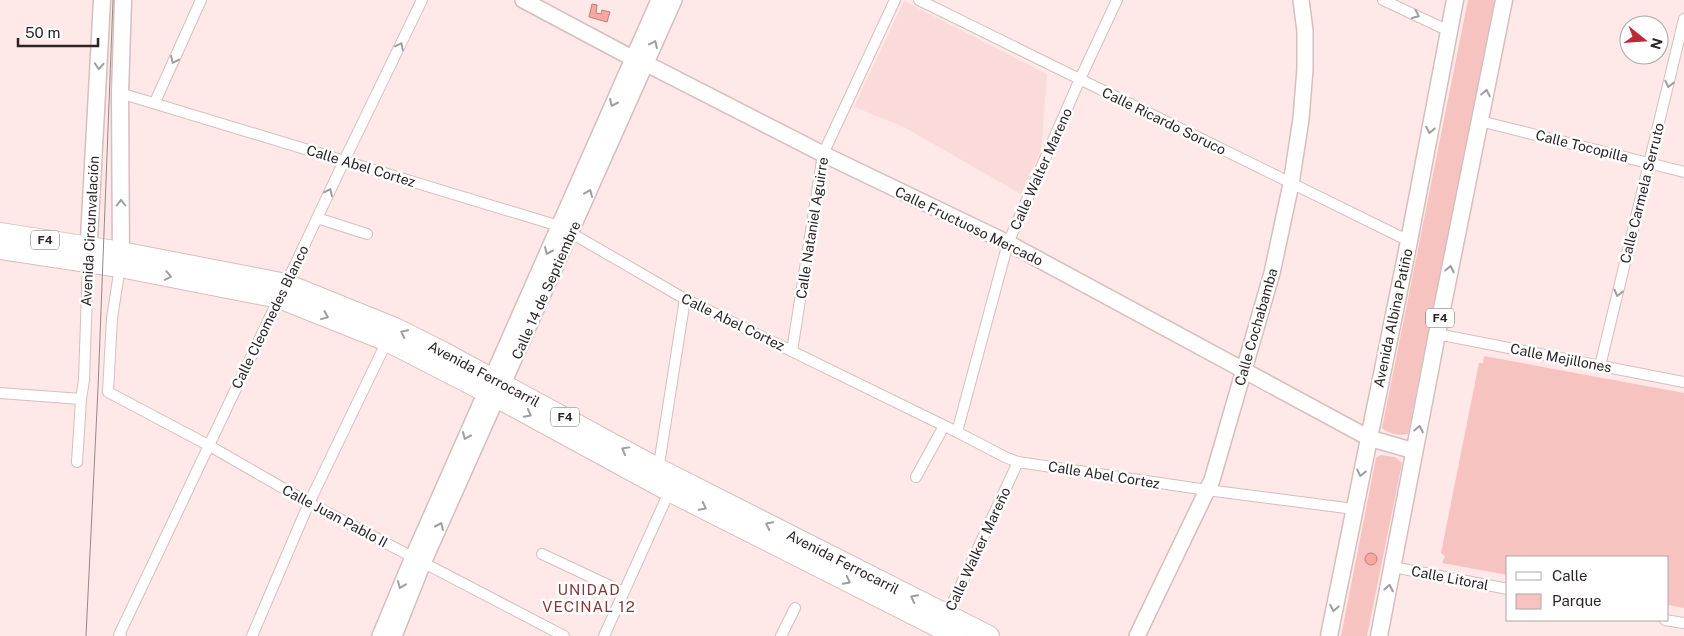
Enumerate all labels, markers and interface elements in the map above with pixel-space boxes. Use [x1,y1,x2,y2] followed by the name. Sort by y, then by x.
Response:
[1411,9,1420,20] one-way arrow
[18,15,98,47] scale bar
[1619,15,1669,65] north arrow
[25,24,60,41] text: 50 m
[1647,36,1666,51] text: N
[647,40,658,49] one-way arrow
[393,42,404,51] one-way arrow
[169,55,180,64] one-way arrow
[93,62,104,70] one-way arrow
[1664,79,1675,88] one-way arrow
[1099,84,1229,158] street label: Calle Ricardo Soruco
[1480,88,1490,97] one-way arrow
[608,98,618,106] one-way arrow
[1007,105,1075,232] street label: Calle Walter Mareno
[1617,121,1667,265] street label: Calle Carmela Serruto
[1426,126,1436,135] one-way arrow
[1534,127,1630,165] street label: Calle Tocopilla
[305,142,418,190] street label: Calle Abel Cortez
[78,155,102,307] street label: Avenida Circunvalación
[793,156,831,300] street label: Calle Nataniel Aguirre
[892,183,1046,269] street label: Calle Fructuoso Mercado
[323,188,333,197] one-way arrow
[582,189,593,198] one-way arrow
[116,199,126,207] one-way arrow
[508,218,584,362] street label: Calle 14 de Septiembre
[31,230,59,250] road number: F4
[228,243,312,391] street label: Calle Cleomedes Blanco
[543,246,554,255] one-way arrow
[1370,247,1416,389] street label: Avenida Albina Patiño
[1444,265,1455,273] one-way arrow
[1232,266,1280,388] street label: Calle Cochabamba
[164,270,173,281] one-way arrow
[1613,288,1624,297] one-way arrow
[679,290,787,354] street label: Calle Abel Cortez
[1426,308,1454,328] road number: F4
[320,310,329,321] one-way arrow
[400,329,409,339] one-way arrow
[426,338,542,410] street label: Avenida Ferrocarril
[1509,340,1613,376] street label: Calle Mejillones
[523,408,532,418] one-way arrow
[551,408,579,427] road number: F4
[1413,424,1423,433] one-way arrow
[461,431,472,440] one-way arrow
[621,447,630,457] one-way arrow
[1047,458,1161,492] street label: Calle Abel Cortez
[1357,469,1367,478] one-way arrow
[280,481,390,551] street label: Calle Juan Pablo II
[942,485,1014,613] street label: Calle Walker Mareño
[697,501,706,511] one-way arrow
[765,521,774,531] one-way arrow
[433,522,444,531] one-way arrow
[784,527,902,597] street label: Avenida Ferrocarril
[1506,556,1669,621] legend
[1410,563,1490,593] street label: Calle Litoral
[1552,567,1588,584] text: Calle
[842,575,851,585] one-way arrow
[397,580,407,589] one-way arrow
[542,581,636,615] district label: UNIDAD VECINAL 12
[1383,584,1393,593] one-way arrow
[1552,592,1602,609] text: Parque
[910,594,919,604] one-way arrow
[1329,603,1340,612] one-way arrow

